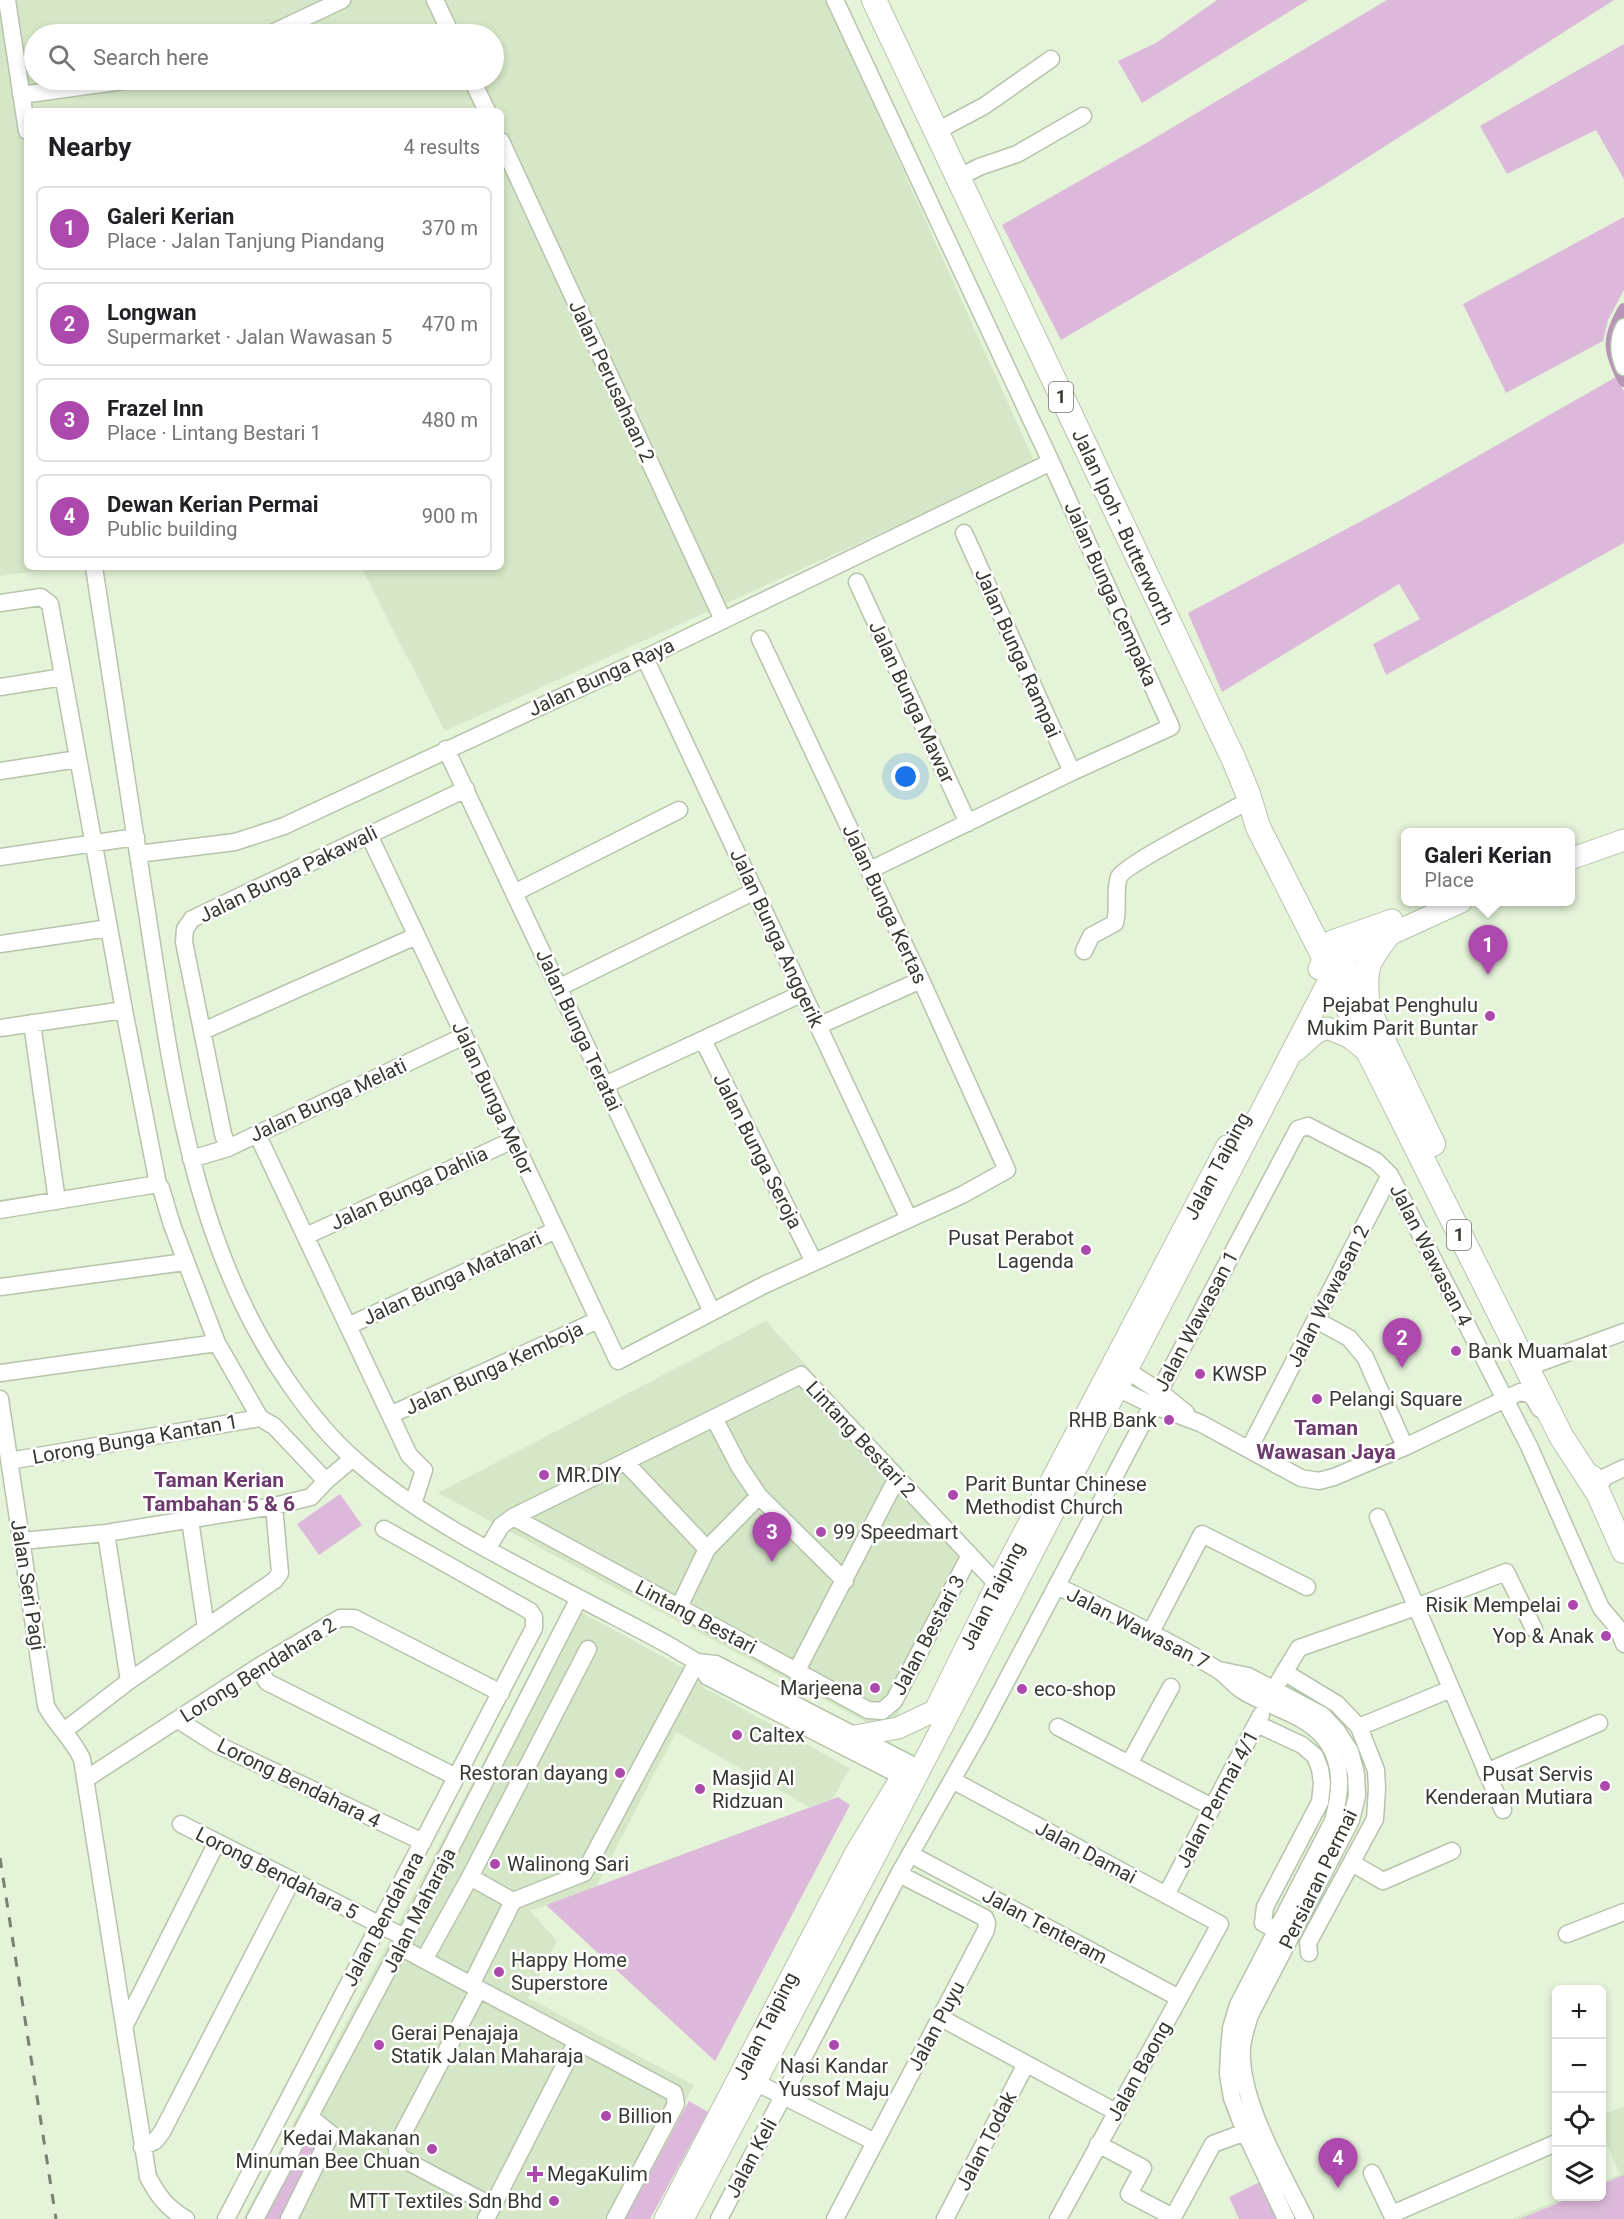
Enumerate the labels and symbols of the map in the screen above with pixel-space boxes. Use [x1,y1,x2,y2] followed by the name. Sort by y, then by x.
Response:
[564,296,660,466] street label: Jalan Perusahaan 2
[1049,382,1073,412] road number: 1
[1067,425,1179,629] street label: Jalan Ipoh - Butterworth
[1059,498,1163,690] street label: Jalan Bunga Cempaka
[970,565,1066,741] street label: Jalan Bunga Rampai
[864,617,960,787] street label: Jalan Bunga Mawar
[524,633,678,721] street label: Jalan Bunga Raya
[891,762,920,791] your location
[195,820,381,928] street label: Jalan Bunga Pakawali
[838,820,932,988] street label: Jalan Bunga Kertas
[725,845,829,1032] street label: Jalan Bunga Anggerik
[1468,926,1508,975] pin: 1
[531,945,627,1115] street label: Jalan Bunga Teratai
[1307,993,1478,1040] place label: Pejabat Penghulu Mukim Parit Buntar
[1483,1009,1497,1023] marker: Pejabat Penghulu Mukim Parit Buntar
[447,1018,539,1179] street label: Jalan Bunga Melor
[246,1053,410,1147] street label: Jalan Bunga Melati
[708,1069,808,1233] street label: Jalan Bunga Seroja
[1179,1108,1255,1224] street label: Jalan Taiping
[326,1141,492,1235] street label: Jalan Bunga Dahlia
[1385,1180,1477,1330] street label: Jalan Wawasan 4
[1447,1220,1471,1250] road number: 1
[1282,1221,1374,1371] street label: Jalan Wawasan 2
[359,1226,545,1330] street label: Jalan Bunga Matahari
[948,1226,1074,1273] place label: Pusat Perabot Lagenda
[1079,1243,1093,1257] marker: Pusat Perabot Lagenda
[1149,1246,1243,1396] street label: Jalan Wawasan 1
[401,1316,587,1420] street label: Jalan Bunga Kemboja
[1382,1318,1422,1368] pin: 2
[1468,1339,1608,1363] place label: Bank Muamalat
[1449,1344,1463,1358] marker: Bank Muamalat
[1212,1362,1267,1386] place label: KWSP
[1193,1367,1207,1381] marker: KWSP
[801,1376,921,1502] street label: Lintang Bestari 2
[1329,1387,1462,1411] place label: Pelangi Square
[1310,1392,1324,1406] marker: Pelangi Square
[1068,1408,1158,1432] place label: RHB Bank
[30,1409,240,1469] street label: Lorong Bunga Kantan 1
[1162,1413,1176,1427] marker: RHB Bank
[1256,1416,1396,1464] district label: Taman Wawasan Jaya
[556,1463,621,1487] place label: MR.DIY
[143,1468,295,1516] district label: Taman Kerian Tambahan 5 & 6
[537,1468,551,1482] marker: MR.DIY
[965,1472,1147,1519] place label: Parit Buntar Chinese Methodist Church
[946,1488,960,1502] marker: Parit Buntar Chinese Methodist Church
[752,1512,792,1562] pin: 3
[6,1518,50,1652] street label: Jalan Seri Pagi
[833,1520,958,1544] place label: 99 Speedmart
[814,1525,828,1539] marker: 99 Speedmart
[954,1538,1030,1654] street label: Jalan Taiping
[886,1571,970,1699] street label: Jalan Bestari 3
[631,1575,761,1659] street label: Lintang Bestari
[1063,1582,1213,1674] street label: Jalan Wawasan 7
[1425,1593,1561,1617] place label: Risik Mempelai
[1566,1598,1580,1612] marker: Risik Mempelai
[176,1612,340,1728] street label: Lorong Bendahara 2
[1493,1624,1595,1648] place label: Yop & Anak
[1599,1629,1613,1643] marker: Yop & Anak
[780,1676,863,1700] place label: Marjeena
[1034,1677,1116,1701] place label: eco-shop
[868,1681,882,1695] marker: Marjeena
[1015,1682,1029,1696] marker: eco-shop
[749,1723,805,1747] place label: Caltex
[1171,1726,1263,1872] street label: Jalan Permai 4/1
[730,1728,744,1742] marker: Caltex
[213,1733,385,1833] street label: Lorong Bendahara 4
[459,1761,608,1785] place label: Restoran dayang
[1425,1762,1593,1809] place label: Pusat Servis Kenderaan Mutiara
[613,1766,627,1780] marker: Restoran dayang
[712,1766,794,1813] place label: Masjid Al Ridzuan
[1598,1779,1612,1793] marker: Pusat Servis Kenderaan Mutiara
[693,1782,707,1796] marker: Masjid Al Ridzuan
[1274,1805,1362,1953] street label: Persiaran Permai
[1031,1815,1141,1889] street label: Jalan Damai
[192,1822,362,1924] street label: Lorong Bendahara 5
[377,1844,461,1976] street label: Jalan Maharaja
[337,1848,429,1990] street label: Jalan Bendahara
[507,1852,629,1876] place label: Walinong Sari
[488,1857,502,1871] marker: Walinong Sari
[979,1883,1111,1969] street label: Jalan Tenteram
[511,1948,627,1995] place label: Happy Home Superstore
[492,1965,506,1979] marker: Happy Home Superstore
[727,1968,803,2084] street label: Jalan Taiping
[902,1977,970,2075] street label: Jalan Puyu
[1102,2017,1176,2125] street label: Jalan Baong
[391,2021,584,2068] place label: Gerai Penajaja Statik Jalan Maharaja
[372,2038,386,2052] marker: Gerai Penajaja Statik Jalan Maharaja
[827,2038,841,2052] marker: Nasi Kandar Yussof Maju
[779,2054,889,2101] place label: Nasi Kandar Yussof Maju
[951,2087,1022,2195] street label: Jalan Todak
[618,2104,672,2128] place label: Billion
[599,2109,613,2123] marker: Billion
[720,2114,782,2202] street label: Jalan Keli
[236,2126,420,2173] place label: Kedai Makanan Minuman Bee Chuan
[1318,2138,1358,2188] pin: 4
[425,2142,439,2156] marker: Kedai Makanan Minuman Bee Chuan
[547,2162,648,2186] place label: MegaKulim
[528,2167,542,2181] marker: MegaKulim
[349,2189,542,2213] place label: MTT Textiles Sdn Bhd
[547,2194,561,2208] marker: MTT Textiles Sdn Bhd

